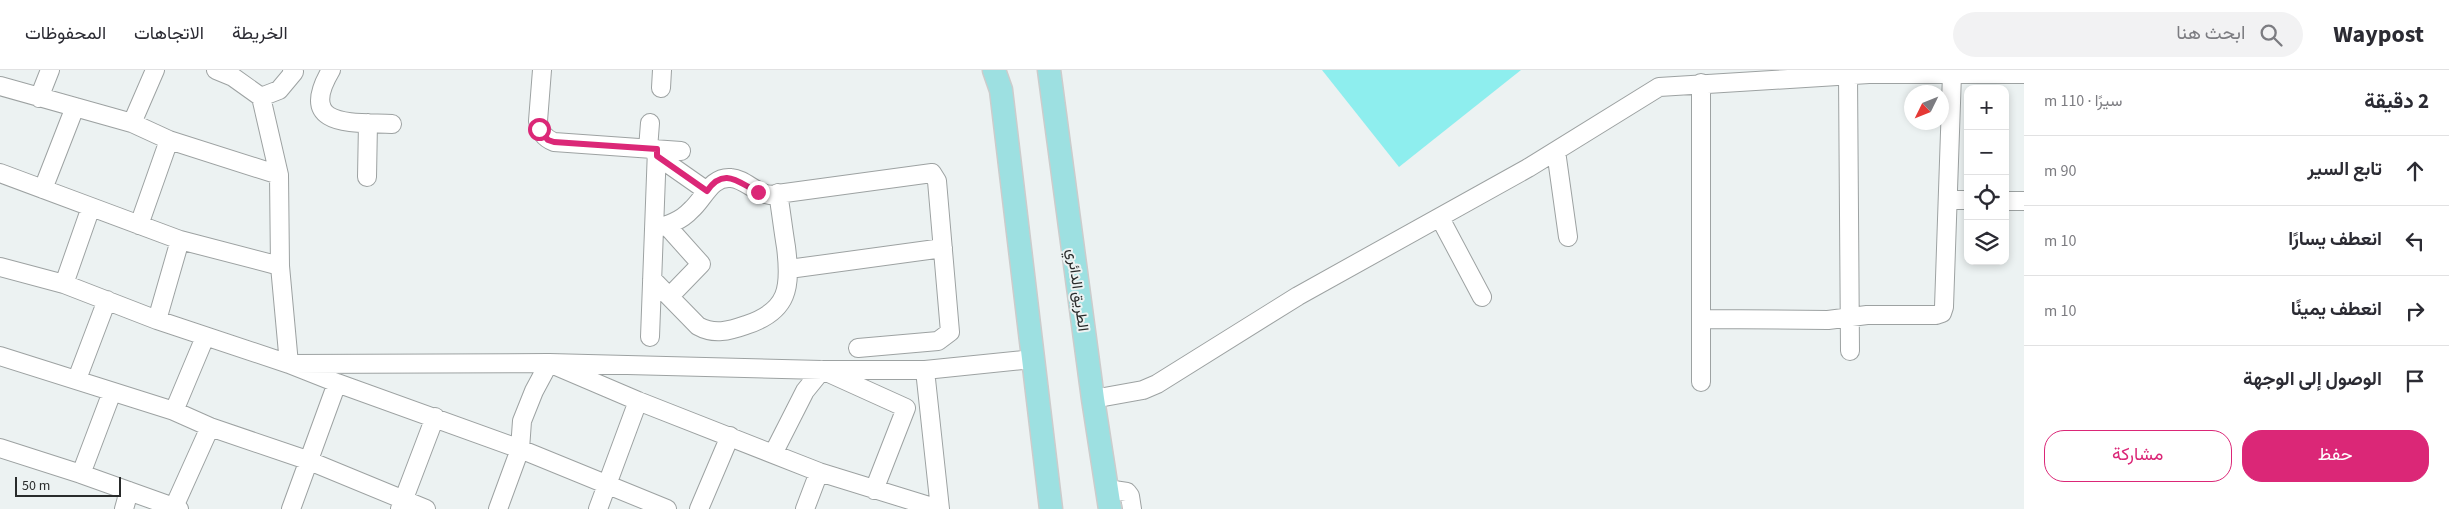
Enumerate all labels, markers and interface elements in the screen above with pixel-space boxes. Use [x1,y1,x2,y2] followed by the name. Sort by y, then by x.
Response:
[1953,12,2303,57] search box
[2333,17,2424,52] text: Waypost
[2176,20,2245,47] text: ابحث هنا
[25,21,106,46] text: المحفوظات
[134,21,204,46] text: الاتجاهات
[232,21,288,46] text: الخريطة
[2257,21,2285,49] icon: search
[1904,85,1949,130] north arrow
[1964,85,2009,265] map controls
[1964,85,2009,130] button: +
[2364,86,2429,116] text: 2 دقيقة
[2044,90,2122,112] text: سيرًا · 110 m
[528,118,551,141] route start
[1964,130,2009,175] button: −
[2307,156,2382,183] text: تابع السير
[2401,157,2429,185] icon: ahead
[2044,160,2076,182] text: 90 m
[1964,175,2009,220] button: locate
[747,181,770,204] route end
[1964,220,2009,265] button: layers
[2288,226,2382,253] text: انعطف يسارًا
[2401,227,2429,255] icon: left
[2044,230,2076,252] text: 10 m
[1059,247,1094,333] street label: الطريق الدائري
[2291,296,2382,323] text: انعطف يمينًا
[2401,297,2429,325] icon: right
[2044,300,2076,322] text: 10 m
[2243,366,2382,393] text: الوصول إلى الوجهة
[2401,367,2429,395] icon: arrive
[2044,430,2232,482] button: مشاركة
[2242,430,2429,482] button: حفظ
[15,474,121,497] scale bar
[22,476,50,496] text: 50 m

